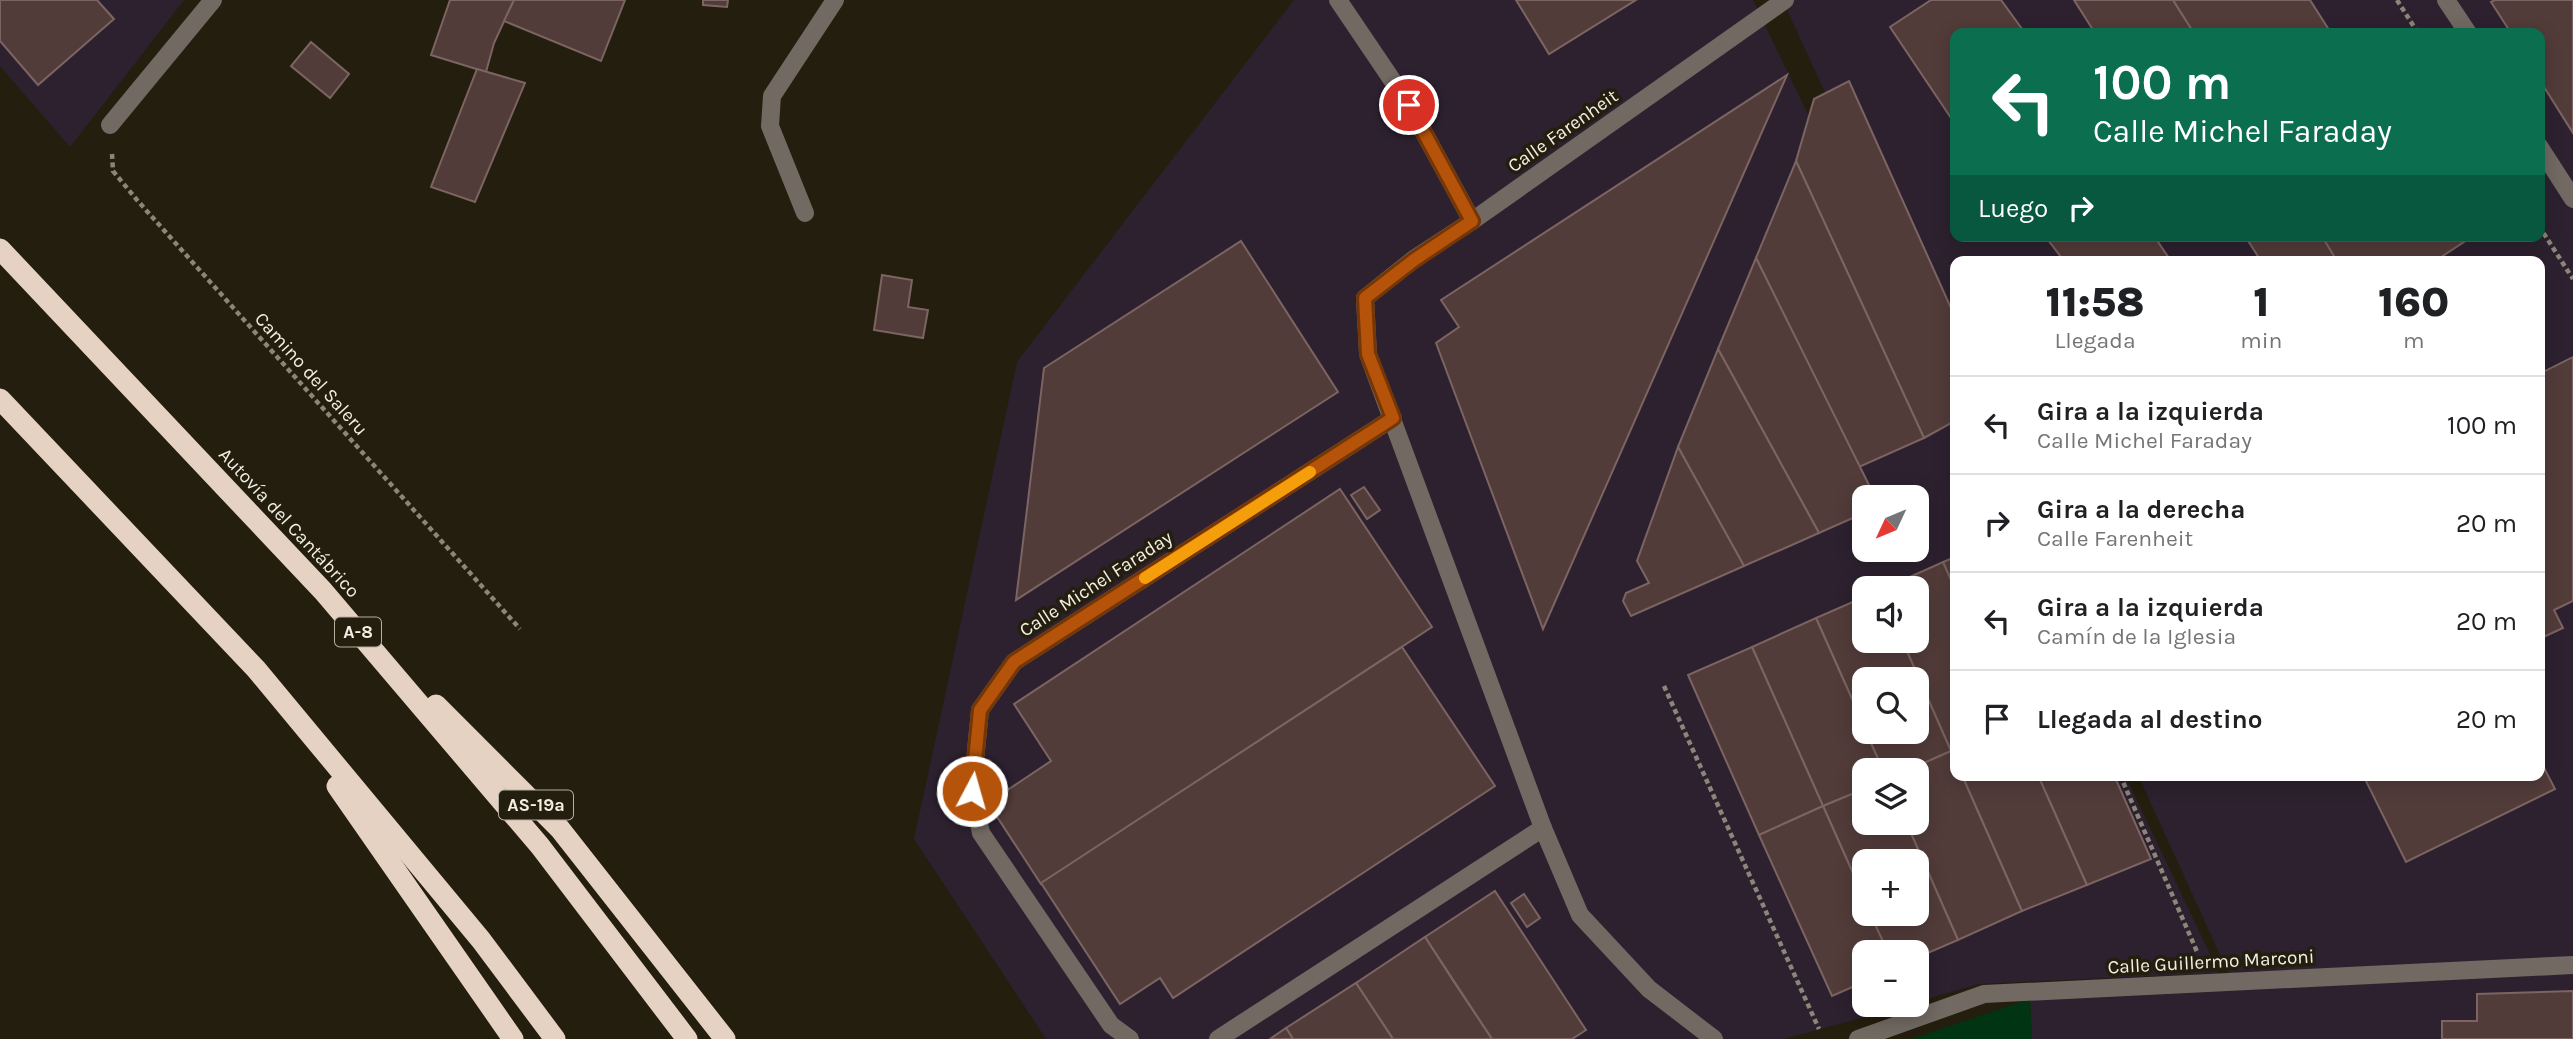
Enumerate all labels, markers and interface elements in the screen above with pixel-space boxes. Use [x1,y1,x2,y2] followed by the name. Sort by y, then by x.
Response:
[2093,54,2231,111] text: 100 m
[1978,56,2069,147] icon: left
[1379,75,1439,135] pin
[1504,85,1622,177] street label: Calle Farenheit
[1390,86,1428,124] icon: arrive
[2093,113,2392,150] text: Calle Michel Faraday
[2062,189,2100,227] icon: right
[1978,193,2048,224] text: Luego
[2046,277,2145,327] text: 11:58
[2253,277,2269,327] text: 1
[2378,277,2449,327] text: 160
[250,308,372,440] street label: Camino del Saleru
[2055,327,2136,354] text: Llegada
[2240,327,2282,354] text: min
[2403,327,2424,354] text: m
[2037,396,2264,427] text: Gira a la izquierda
[1978,406,2016,444] icon: left
[2447,410,2517,441] text: 100 m
[2037,427,2252,454] text: Calle Michel Faraday
[214,444,364,602] street label: Autovía del Cantábrico
[1852,485,1928,562] north arrow
[1852,485,1929,1017] map controls
[2037,494,2246,525] text: Gira a la derecha
[1978,504,2016,542] icon: right
[2456,508,2517,539] text: 20 m
[2037,525,2193,552] text: Calle Farenheit
[1016,526,1177,642] street label: Calle Michel Faraday
[1852,576,1929,653] button: sound
[2037,592,2264,623] text: Gira a la izquierda
[1978,602,2016,640] icon: left
[2456,606,2517,637] text: 20 m
[335,618,381,646] road number: A-8
[2037,623,2236,650] text: Camín de la Iglesia
[1852,667,1929,744] button: search
[1978,700,2016,738] icon: arrive
[2037,704,2263,735] text: Llegada al destino
[2456,704,2517,735] text: 20 m
[935,754,1009,828] position arrow
[1852,758,1929,835] button: layers
[499,790,573,820] road number: AS-19a
[1852,849,1929,926] button: +
[1852,940,1929,1017] button: −
[2107,946,2315,978] street label: Calle Guillermo Marconi

